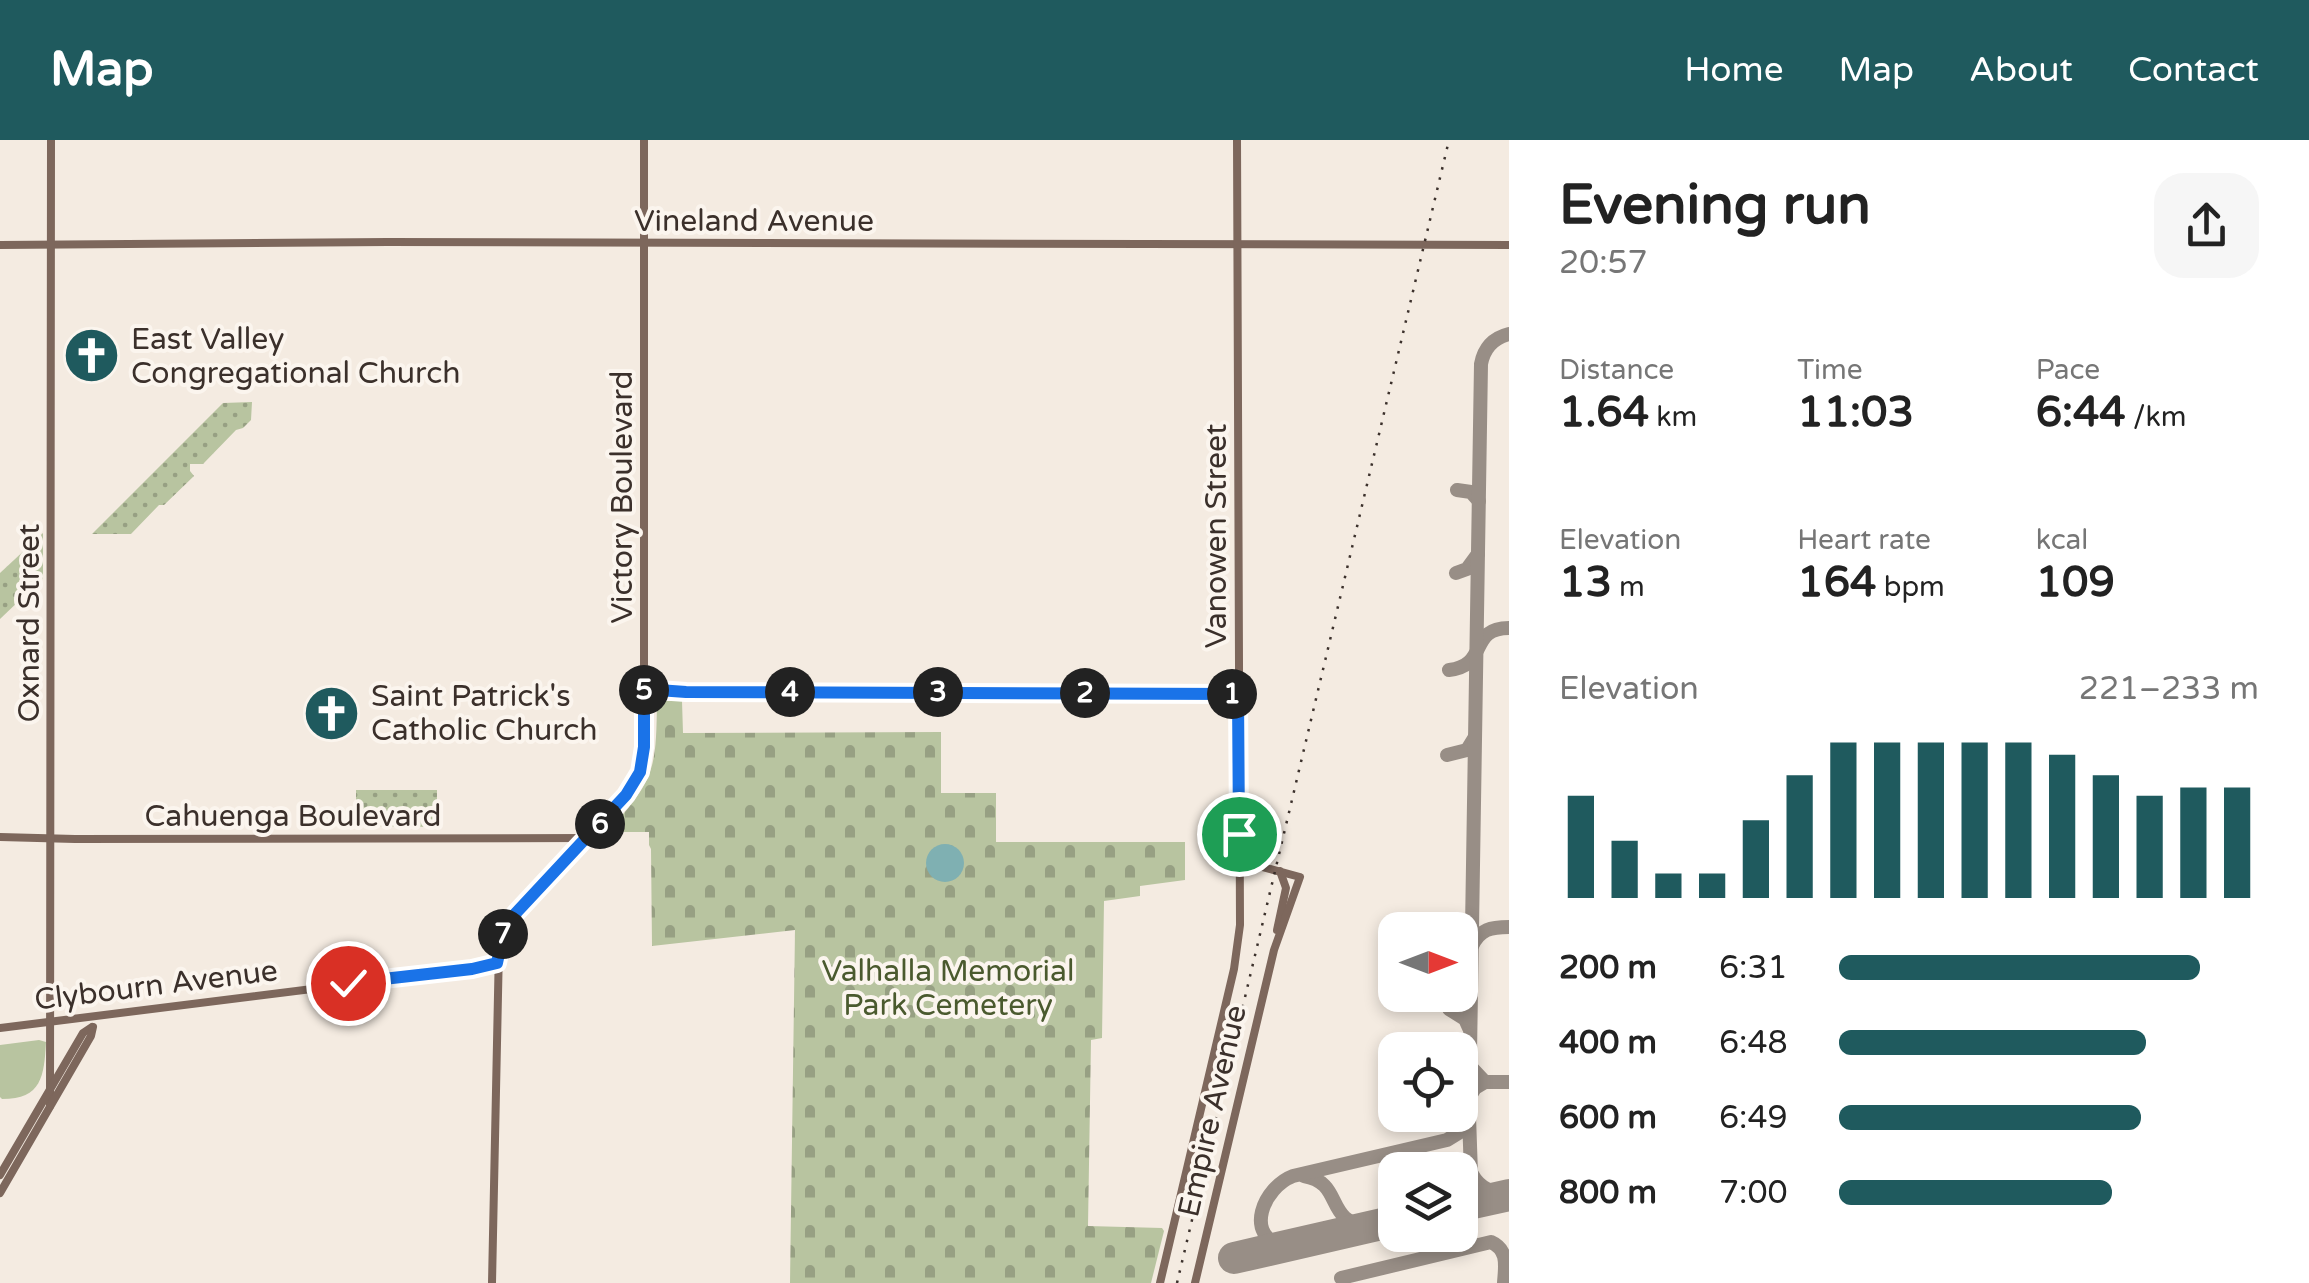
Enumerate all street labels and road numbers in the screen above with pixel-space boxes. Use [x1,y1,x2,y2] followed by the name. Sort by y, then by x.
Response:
[634,203,874,240] street label: Vineland Avenue
[604,371,641,623] street label: Victory Boulevard
[1198,424,1235,648] street label: Vanowen Street
[11,524,48,722] street label: Oxnard Street
[145,798,441,835] street label: Cahuenga Boulevard
[32,952,280,1019] street label: Clybourn Avenue
[1170,1002,1255,1221] street label: Empire Avenue

